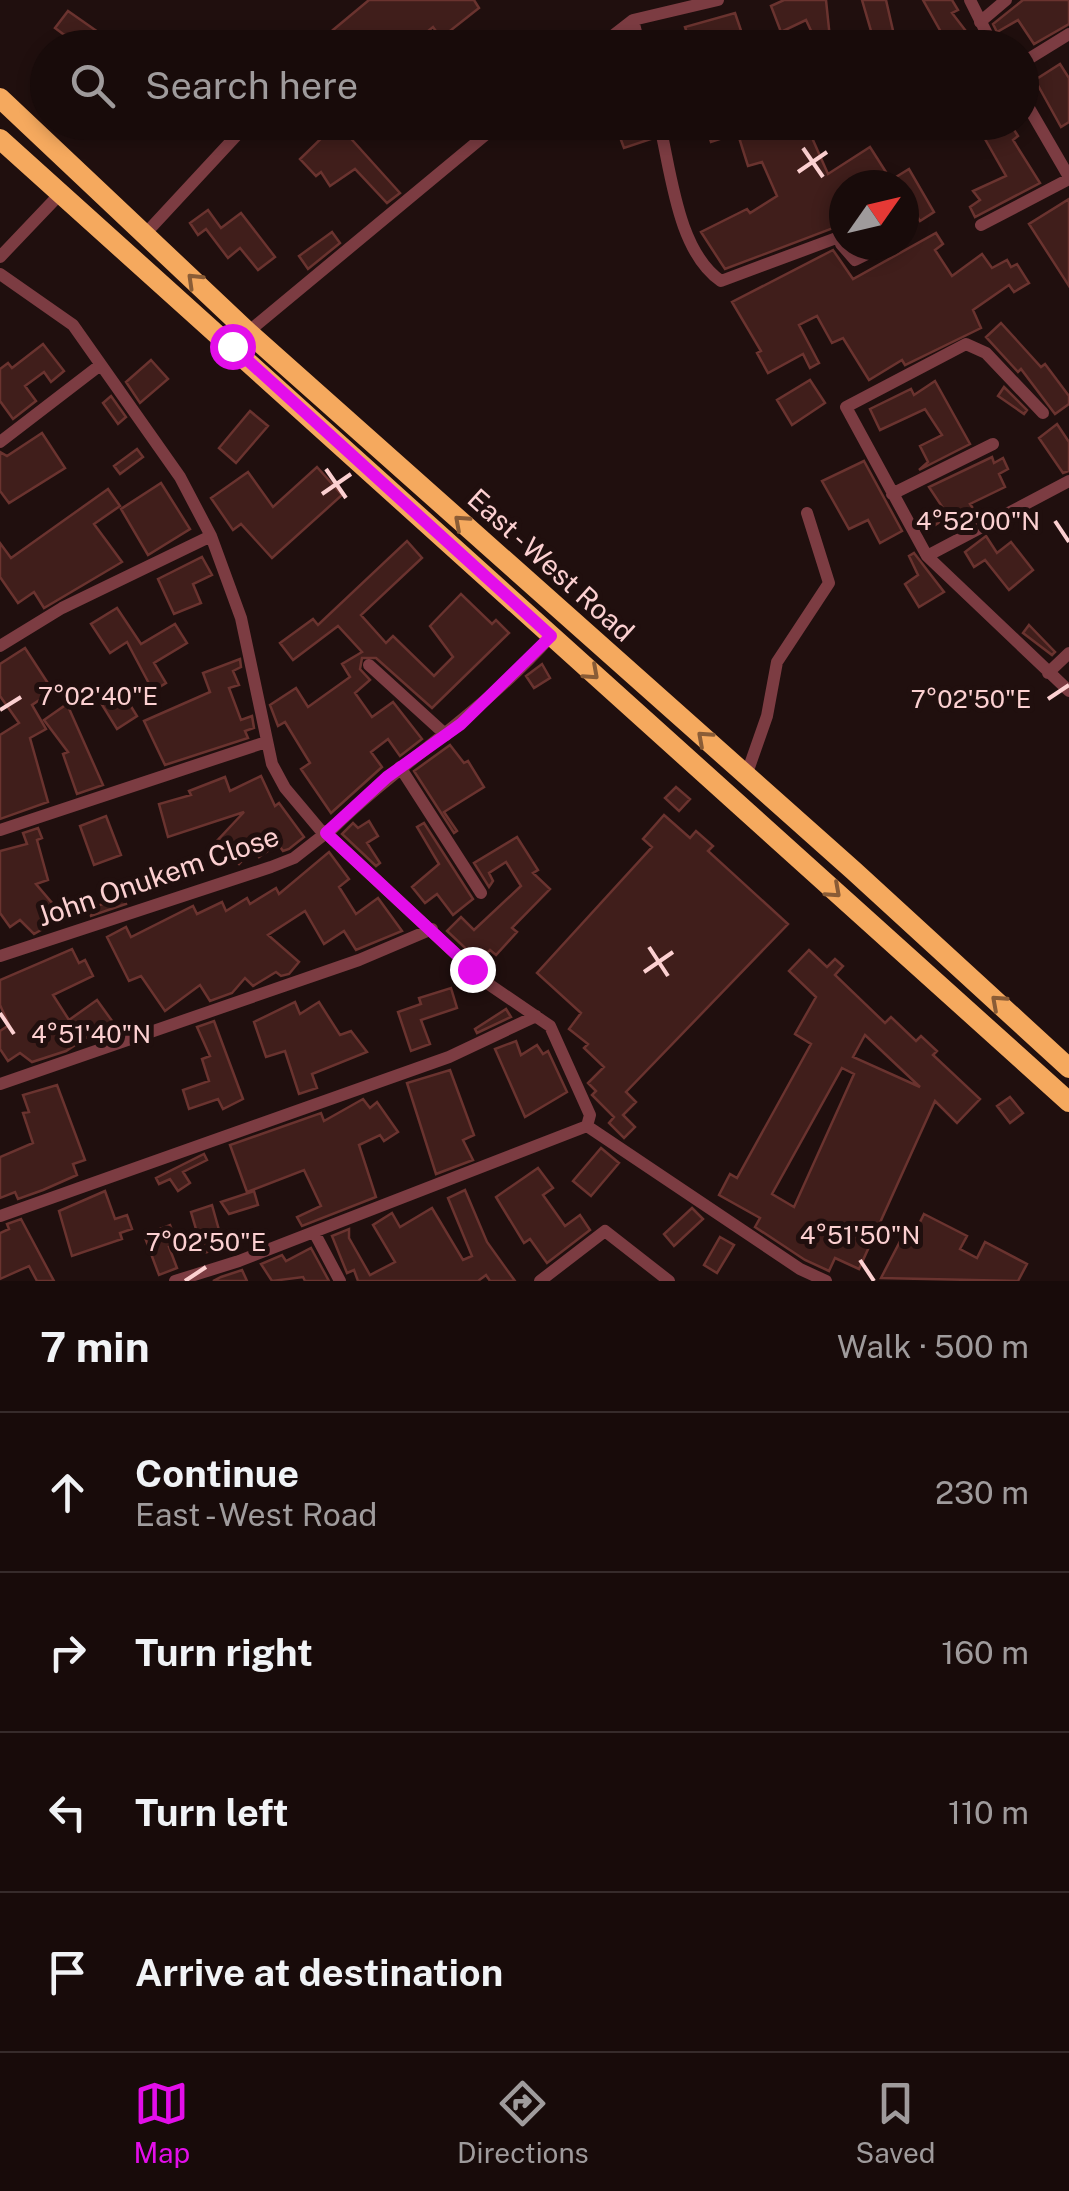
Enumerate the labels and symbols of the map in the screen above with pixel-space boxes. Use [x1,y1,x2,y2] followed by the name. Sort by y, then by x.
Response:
[829,170,919,260] north arrow
[188,274,206,292] one-way arrow
[210,324,256,370] route start
[461,481,641,648] street label: East - West Road
[916,506,1040,536] text: 4°52'00"N
[454,515,473,533] one-way arrow
[580,662,599,680] one-way arrow
[38,681,158,711] text: 7°02'40"E
[911,684,1031,714] text: 7°02'50"E
[697,732,716,750] one-way arrow
[33,819,283,932] street label: John Onukem Close
[822,879,841,897] one-way arrow
[450,947,496,993] route end
[991,995,1010,1013] one-way arrow
[31,1019,151,1049] text: 4°51'40"N
[800,1220,920,1250] text: 4°51'50"N
[146,1227,266,1257] text: 7°02'50"E

